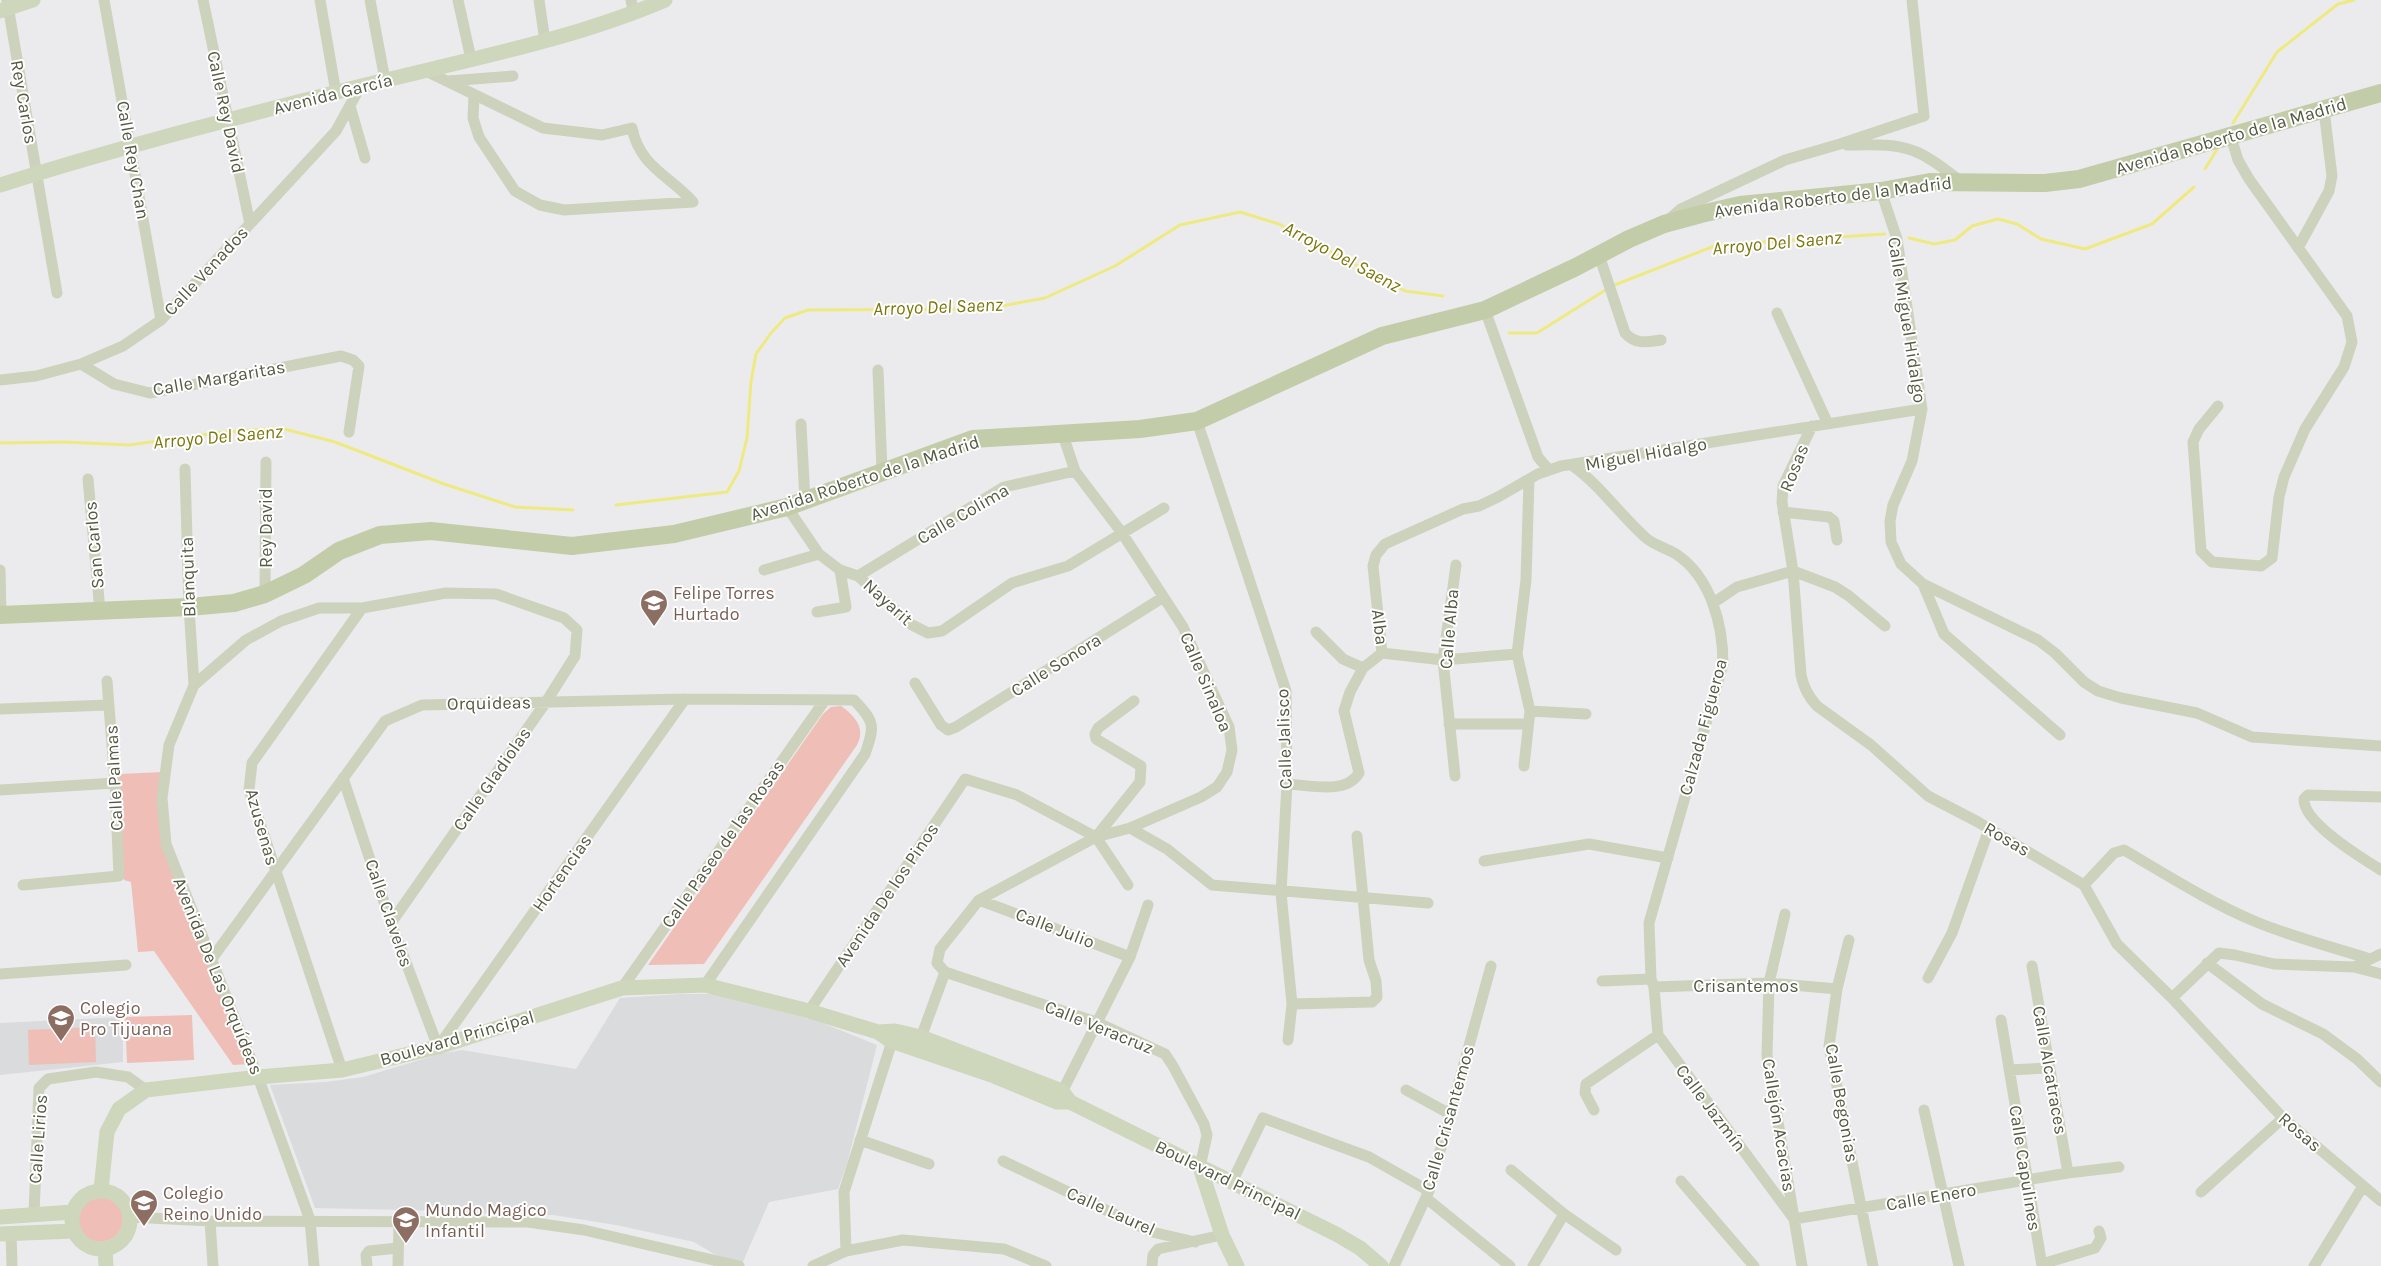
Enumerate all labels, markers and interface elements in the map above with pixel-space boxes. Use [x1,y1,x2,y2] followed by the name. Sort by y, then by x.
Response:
[202,49,250,175] street label: Calle Rey David
[6,58,42,146] street label: Rey Carlos
[271,69,395,119] street label: Avenida García
[2113,92,2349,180] street label: Avenida Roberto de la Madrid
[112,99,154,221] street label: Calle Rey Chan
[1713,172,1953,222] street label: Avenida Roberto de la Madrid
[1279,217,1405,298] water label: Arroyo Del Saenz
[159,222,253,320] street label: Calle Venados
[1711,226,1844,260] water label: Arroyo Del Saenz
[1883,235,1931,405] street label: Calle Miguel Hidalgo
[873,294,1004,320] water label: Arroyo Del Saenz
[151,356,287,400] street label: Calle Margaritas
[152,420,285,454] water label: Arroyo Del Saenz
[748,431,982,525] street label: Avenida Roberto de la Madrid
[1583,432,1709,476] street label: Miguel Hidalgo
[1774,441,1814,495] street label: Rosas
[913,479,1013,549] street label: Calle Colima
[255,488,277,568] street label: Rey David
[79,500,109,590] street label: San Carlos
[176,536,200,618] street label: Blanquita
[859,574,918,630] street label: Nayarit
[673,582,775,625] place label: Felipe Torres Hurtado
[639,588,669,627] school or university icon: Felipe Torres Hurtado
[1435,588,1463,670] street label: Calle Alba
[1367,608,1393,646] street label: Alba
[1007,629,1105,701] street label: Calle Sonora
[1175,629,1237,735] street label: Calle Sinaloa
[1674,656,1732,798] street label: Calzada Figueroa
[1271,688,1297,790] street label: Calle Jalisco
[447,691,531,715] street label: Orquideas
[448,723,536,835] street label: Calle Gladiolas
[100,725,128,831] street label: Calle Palmas
[657,756,789,932] street label: Calle Paseo de las Rosas
[241,786,283,868] street label: Azusenas
[1980,817,2034,861] street label: Rosas
[831,819,943,971] street label: Avenida De los Pinos
[527,830,597,916] street label: Hortencias
[360,856,418,970] street label: Calle Claveles
[168,874,268,1078] street label: Avenida De Las Orquídeas
[1012,903,1098,953] street label: Calle Julio
[1693,975,1799,997] street label: Crisantemos
[1042,995,1156,1059] street label: Calle Veracruz
[80,997,172,1040] place label: Colegio Pro Tijuana
[46,1003,76,1042] school or university icon: Colegio Pro Tijuana
[2028,1004,2072,1136] street label: Calle Alcatraces
[377,1005,537,1071] street label: Boulevard Principal
[1821,1042,1863,1164] street label: Calle Begonias
[1417,1043,1479,1193] street label: Calle Crisantemos
[1758,1057,1800,1193] street label: Callejón Acacias
[1671,1060,1751,1156] street label: Calle Jazmín
[24,1094,52,1184] street label: Calle Lirios
[2004,1104,2046,1232] street label: Calle Capulines
[2274,1107,2326,1157] street label: Rosas
[1152,1135,1304,1225] street label: Boulevard Principal
[1884,1178,1978,1216] street label: Calle Enero
[163,1182,262,1225] place label: Colegio Reino Unido
[1063,1182,1159,1240] street label: Calle Laurel
[129,1188,159,1227] school or university icon: Colegio Reino Unido
[425,1199,547,1242] place label: Mundo Magico Infantil
[391,1205,421,1244] school or university icon: Mundo Magico Infantil

